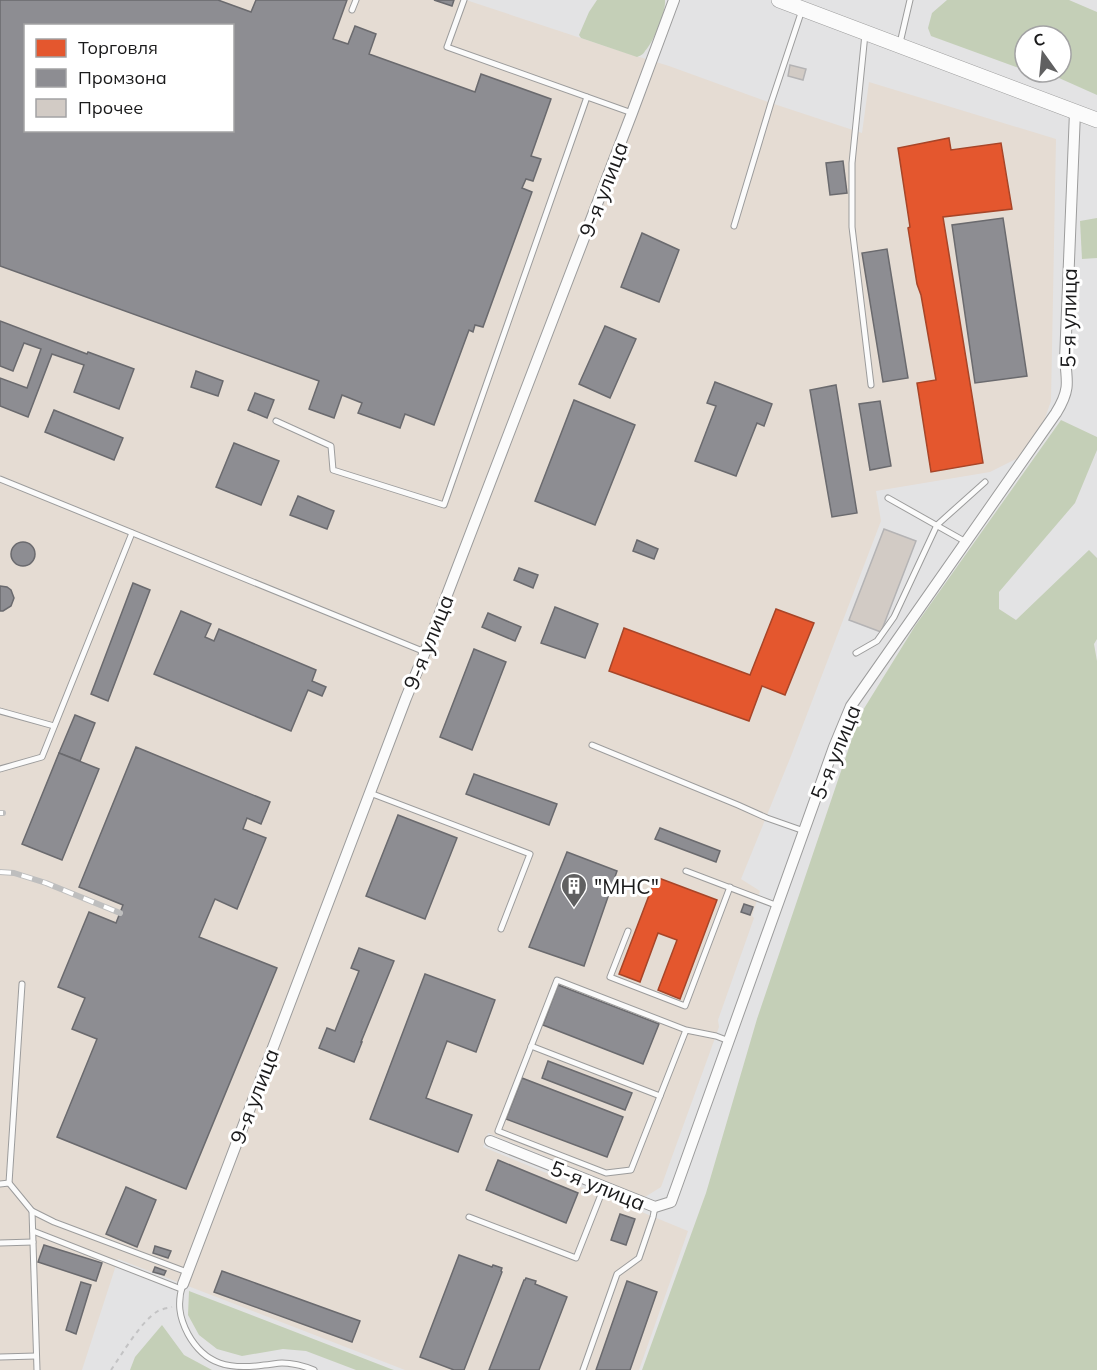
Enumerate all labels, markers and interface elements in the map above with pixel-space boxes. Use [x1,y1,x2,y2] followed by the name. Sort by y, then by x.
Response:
[24,24,234,132] legend
[1013,24,1073,84] north arrow
[1031,28,1047,51] text: С
[78,36,158,59] text: Торговля
[78,66,167,89] text: Промзона
[78,96,143,119] text: Прочее
[573,138,633,240] street label: 9-я улица
[1054,268,1082,368] street label: 5-я улица
[397,591,459,693] street label: 9-я улица
[804,701,866,803] street label: 5-я улица
[559,871,589,909] building icon: "МНС"
[594,873,659,899] place label: "МНС"
[224,1045,284,1147] street label: 9-я улица
[547,1154,649,1216] street label: 5-я улица

